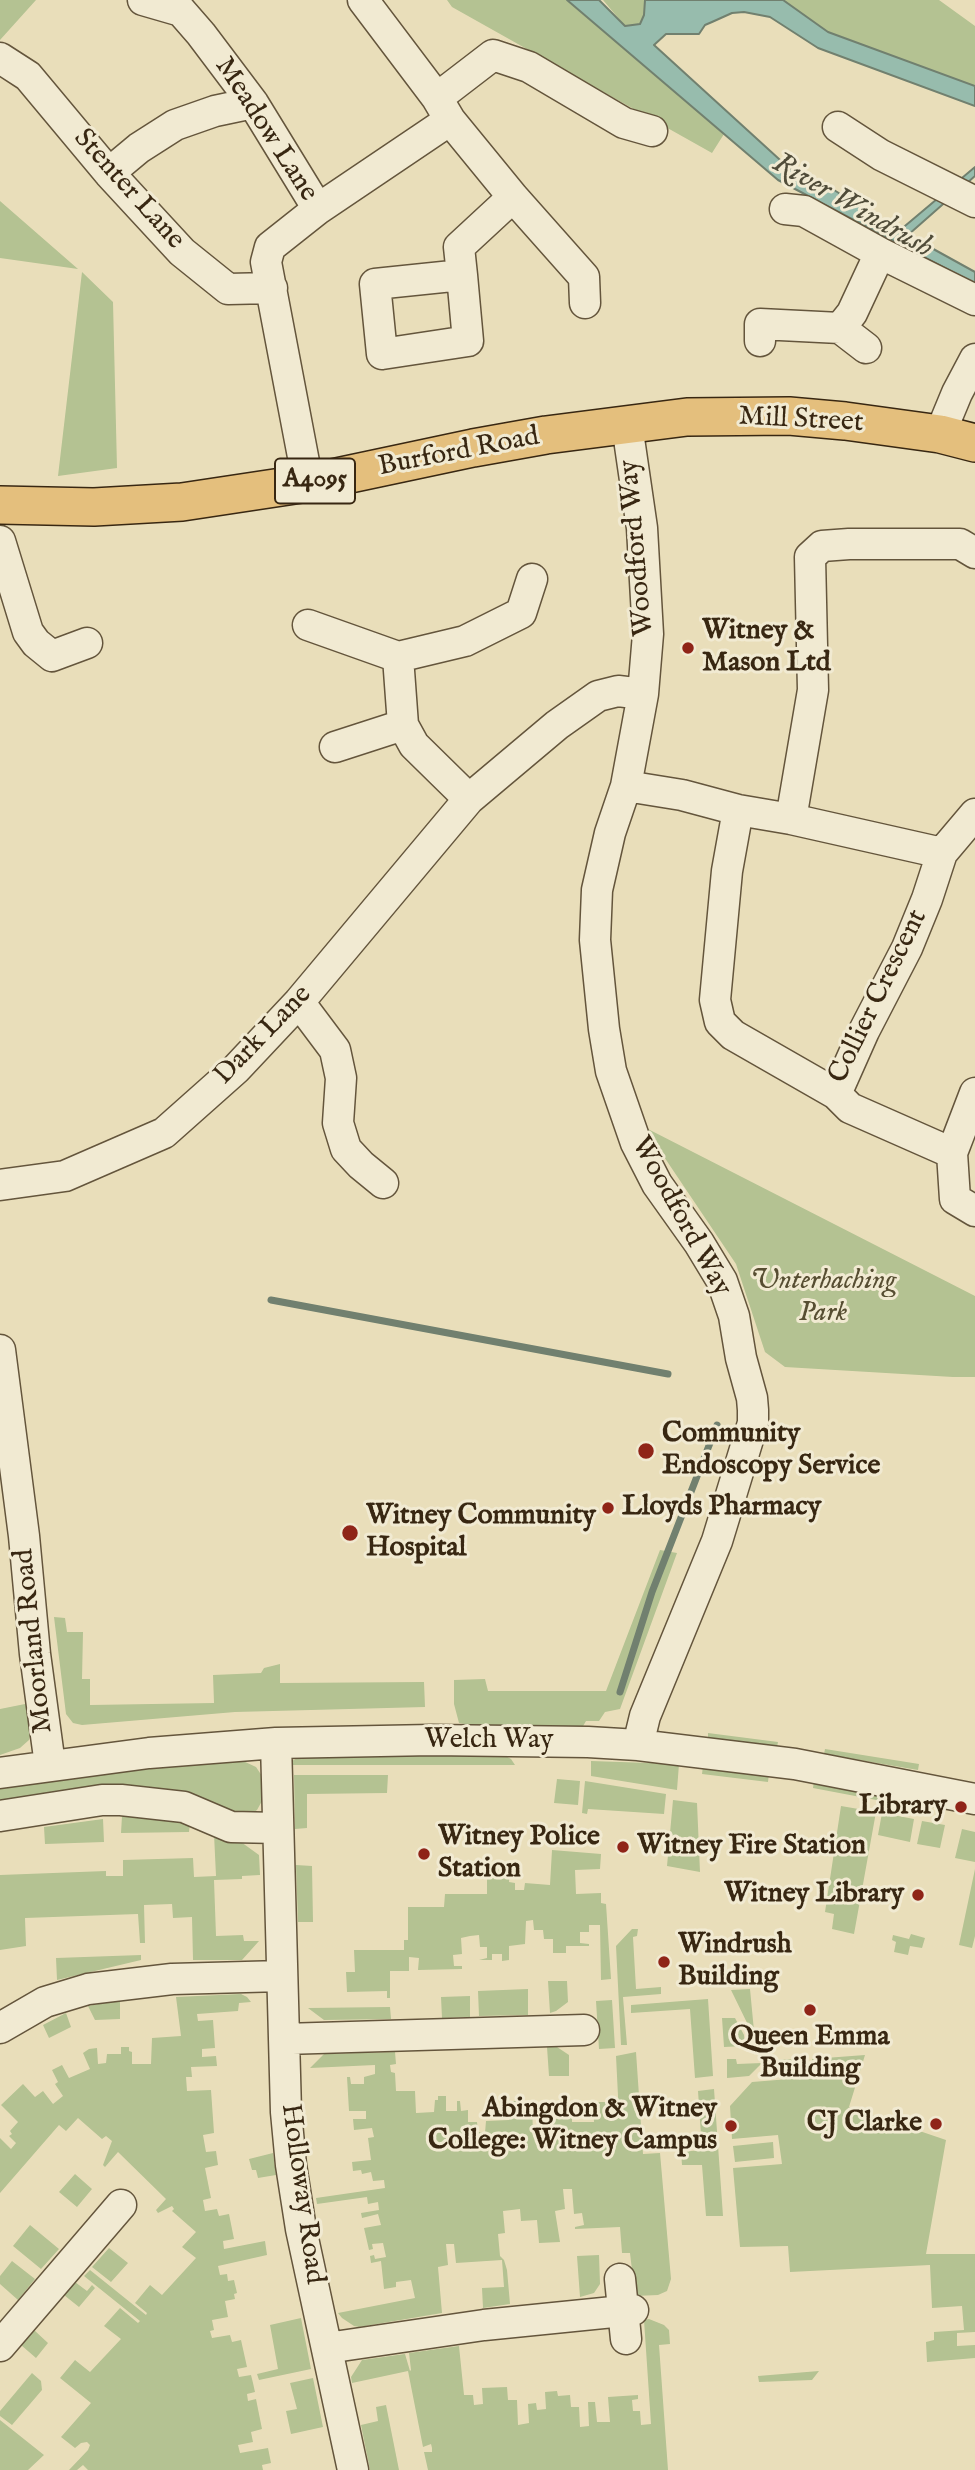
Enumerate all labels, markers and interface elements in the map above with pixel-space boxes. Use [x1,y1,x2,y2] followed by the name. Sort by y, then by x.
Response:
[206,52,324,208] street label: Meadow Lane
[65,123,191,257] street label: Stenter Lane
[765,147,939,267] water label: River Windrush
[738,401,864,441] street label: Mill Street
[376,421,542,485] street label: Burford Road
[275,458,355,503] road number: A4095
[614,458,662,638] street label: Woodford Way
[702,615,831,681] place label: Witney & Mason Ltd
[680,640,696,656] marker: Witney & Mason Ltd
[822,905,936,1089] street label: Collier Crescent
[208,979,320,1093] street label: Dark Lane
[622,1131,738,1303] street label: Woodford Way
[750,1265,896,1331] park label: Unterhaching Park
[662,1418,880,1484] place label: Community Endoscopy Service
[636,1441,656,1461] marker: Community Endoscopy Service
[622,1491,821,1525] place label: Lloyds Pharmacy
[366,1500,596,1566] place label: Witney Community Hospital
[600,1500,616,1516] marker: Lloyds Pharmacy
[340,1523,360,1543] marker: Witney Community Hospital
[9,1547,61,1735] street label: Moorland Road
[424,1724,554,1758] street label: Welch Way
[858,1790,947,1824] place label: Library
[953,1799,969,1815] marker: Library
[438,1821,600,1887] place label: Witney Police Station
[637,1830,866,1864] place label: Witney Fire Station
[615,1839,631,1855] marker: Witney Fire Station
[416,1846,432,1862] marker: Witney Police Station
[724,1878,904,1912] place label: Witney Library
[910,1887,926,1903] marker: Witney Library
[678,1929,792,1995] place label: Windrush Building
[656,1954,672,1970] marker: Windrush Building
[802,2002,818,2018] marker: Queen Emma Building
[731,2021,889,2087] place label: Queen Emma Building
[428,2093,717,2159] place label: Abingdon & Witney College: Witney Campus
[272,2102,330,2286] street label: Holloway Road
[807,2107,922,2141] place label: CJ Clarke
[928,2116,944,2132] marker: CJ Clarke
[723,2118,739,2134] marker: Abingdon & Witney College: Witney Campus

